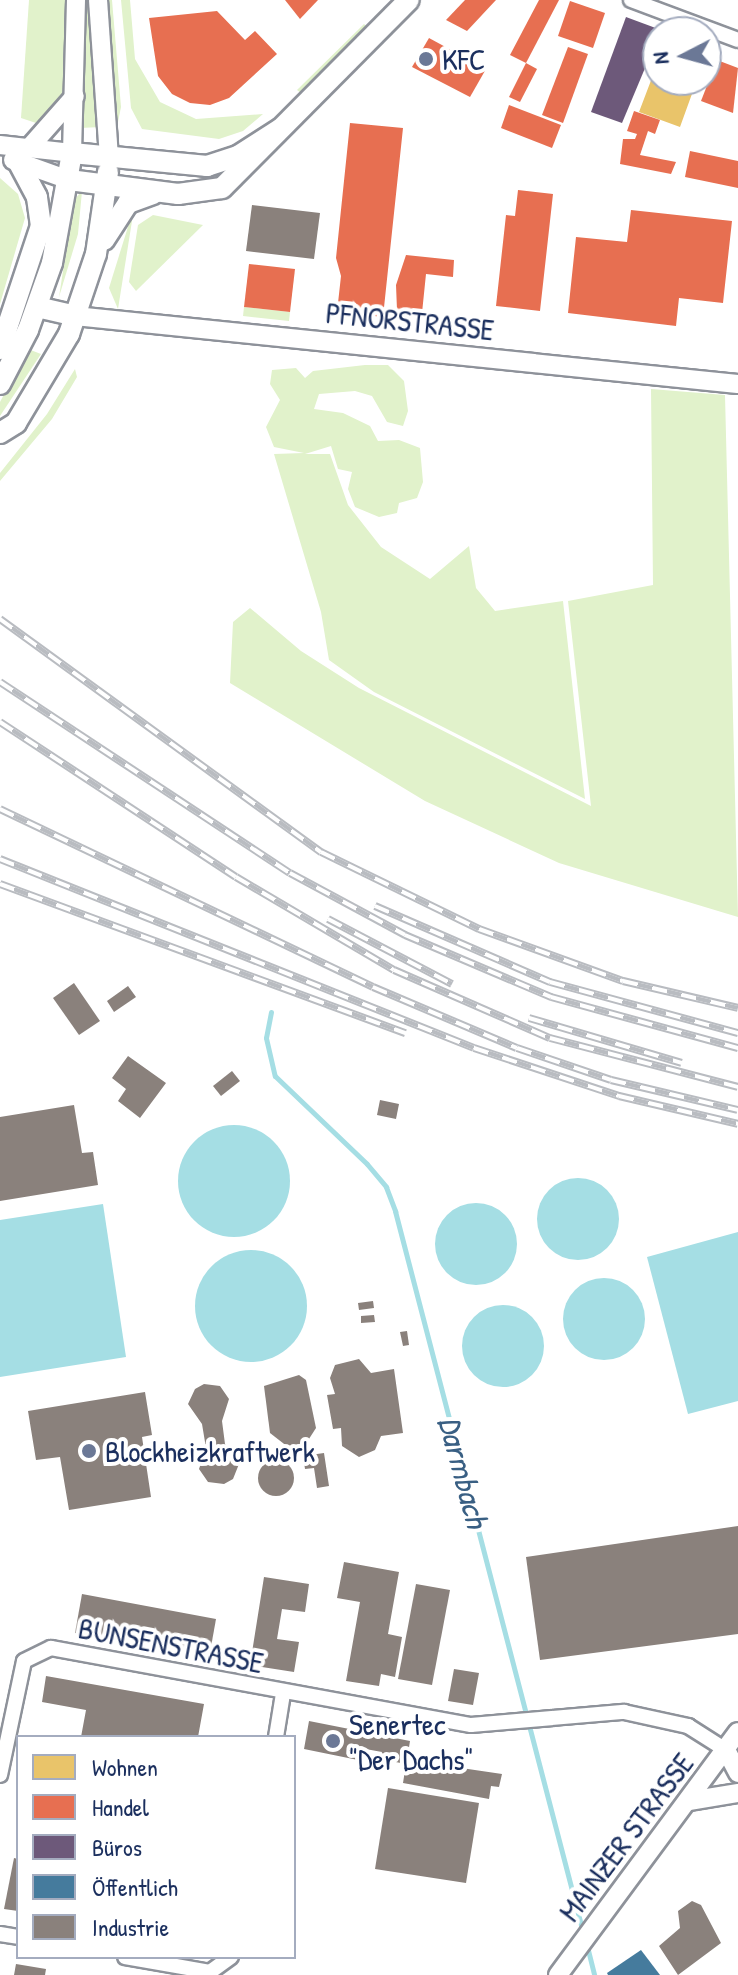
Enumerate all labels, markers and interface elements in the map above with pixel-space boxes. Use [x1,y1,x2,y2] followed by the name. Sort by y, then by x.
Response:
[642,16,722,96] north arrow
[442,41,485,77] place label: KFC
[417,50,435,68] marker: KFC
[645,51,676,66] text: N
[324,294,496,348] street label: PFNORSTRASSE
[430,1412,496,1532] water label: Darmbach
[105,1433,315,1469] place label: Blockheizkraftwerk
[80,1442,98,1460] marker: Blockheizkraftwerk
[76,1609,266,1681] street label: BUNSENSTRASSE
[349,1706,474,1776] place label: Senertec "Der Dachs"
[324,1732,342,1750] marker: Senertec "Der Dachs"
[16,1735,296,1959] legend
[551,1746,701,1928] street label: MAINZER STRASSE
[92,1751,158,1783] text: Wohnen
[92,1791,149,1823] text: Handel
[92,1831,142,1863] text: Büros
[92,1871,178,1903] text: Öffentlich
[92,1911,169,1943] text: Industrie

